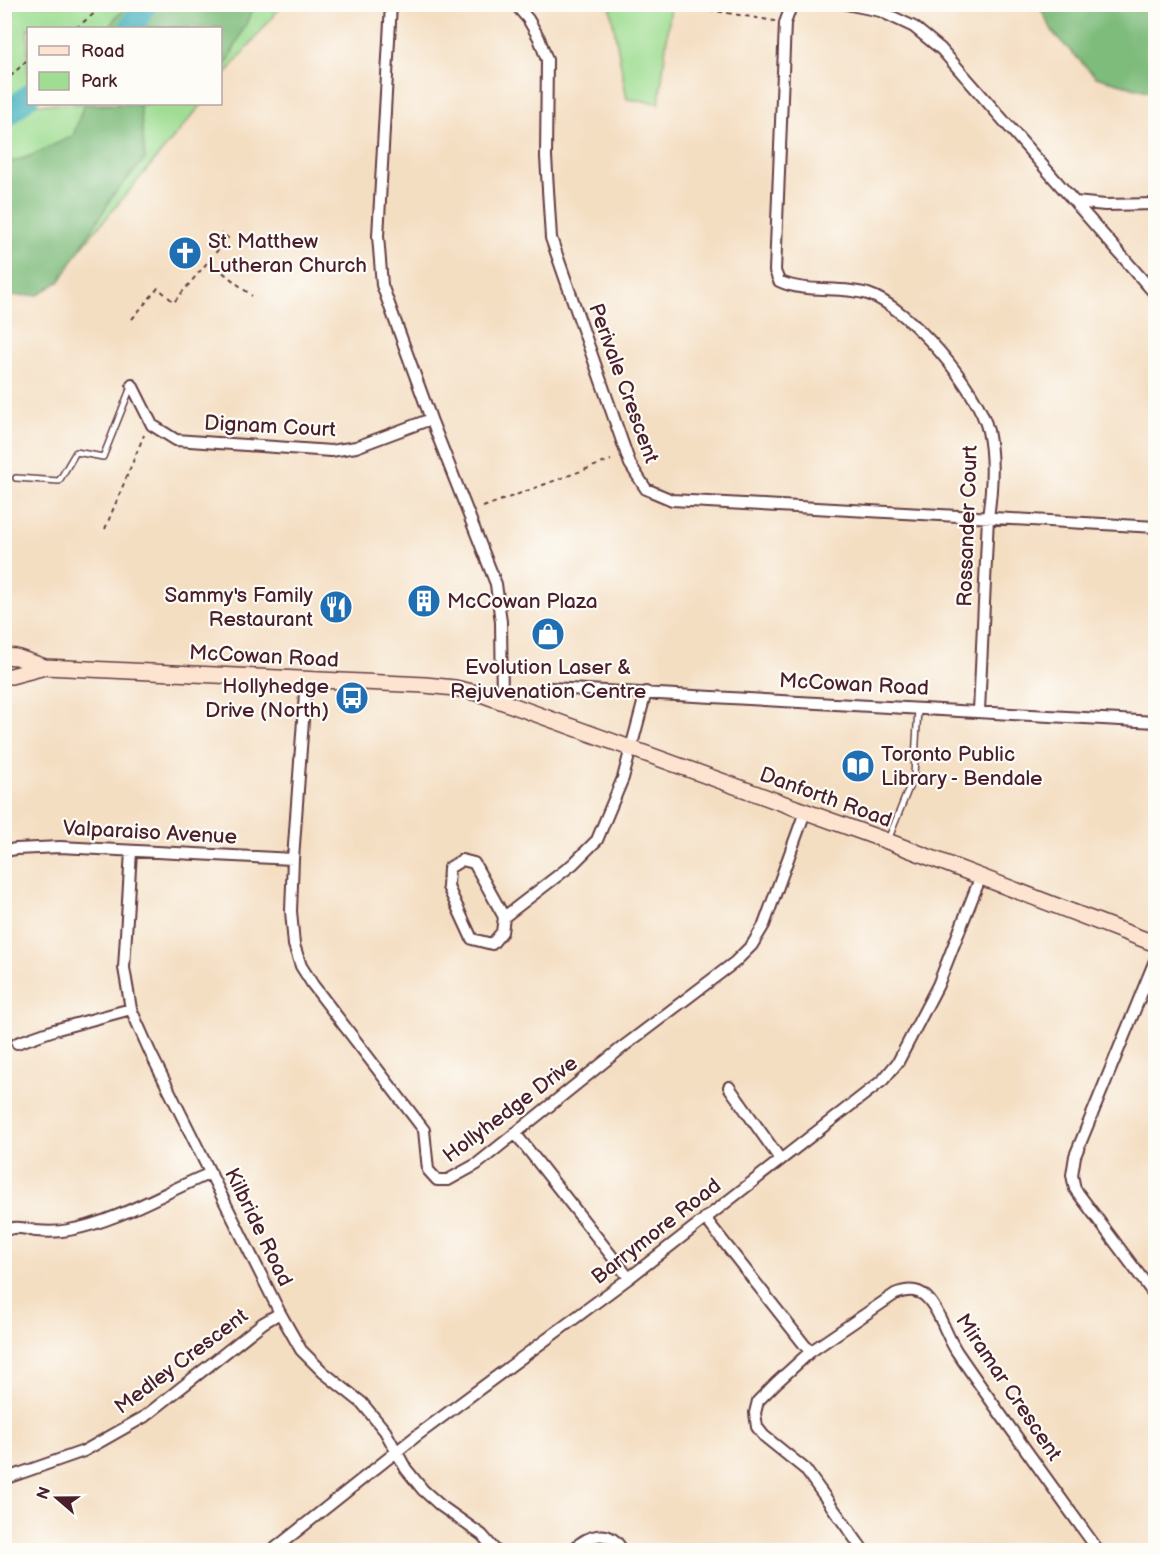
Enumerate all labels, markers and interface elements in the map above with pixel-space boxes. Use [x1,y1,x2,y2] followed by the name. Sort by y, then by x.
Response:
[27,27,222,105] legend
[81,41,125,62] text: Road
[81,71,117,92] text: Park
[208,229,367,278] place label: St. Matthew Lutheran Church
[167,235,203,271] church icon: St. Matthew Lutheran Church
[583,300,664,467] street label: Perivale Crescent
[204,411,337,442] street label: Dignam Court
[952,444,983,607] street label: Rossander Court
[165,583,314,632] place label: Sammy's Family Restaurant
[406,583,442,619] building icon: McCowan Plaza
[318,589,354,625] restaurant icon: Sammy's Family Restaurant
[447,589,598,614] place label: McCowan Plaza
[530,616,566,652] shop icon: Evolution Laser & Rejuvenation Centre
[188,640,340,673] street label: McCowan Road
[450,655,646,704] place label: Evolution Laser & Rejuvenation Centre
[778,668,930,701] street label: McCowan Road
[205,674,329,723] place label: Hollyhedge Drive (North)
[334,680,370,716] bus stop icon: Hollyhedge Drive (North)
[881,742,1043,791] place label: Toronto Public Library - Bendale
[840,748,876,784] library icon: Toronto Public Library - Bendale
[756,762,895,833] street label: Danforth Road
[62,815,238,850] street label: Valparaiso Avenue
[438,1051,582,1168] street label: Hollyhedge Drive
[219,1164,298,1290] street label: Kilbride Road
[587,1173,726,1290] street label: Barrymore Road
[110,1303,253,1420] street label: Medley Crescent
[950,1309,1067,1466] street label: Miramar Crescent
[27,1468,87,1528] north arrow
[33,1484,55,1502] text: N

